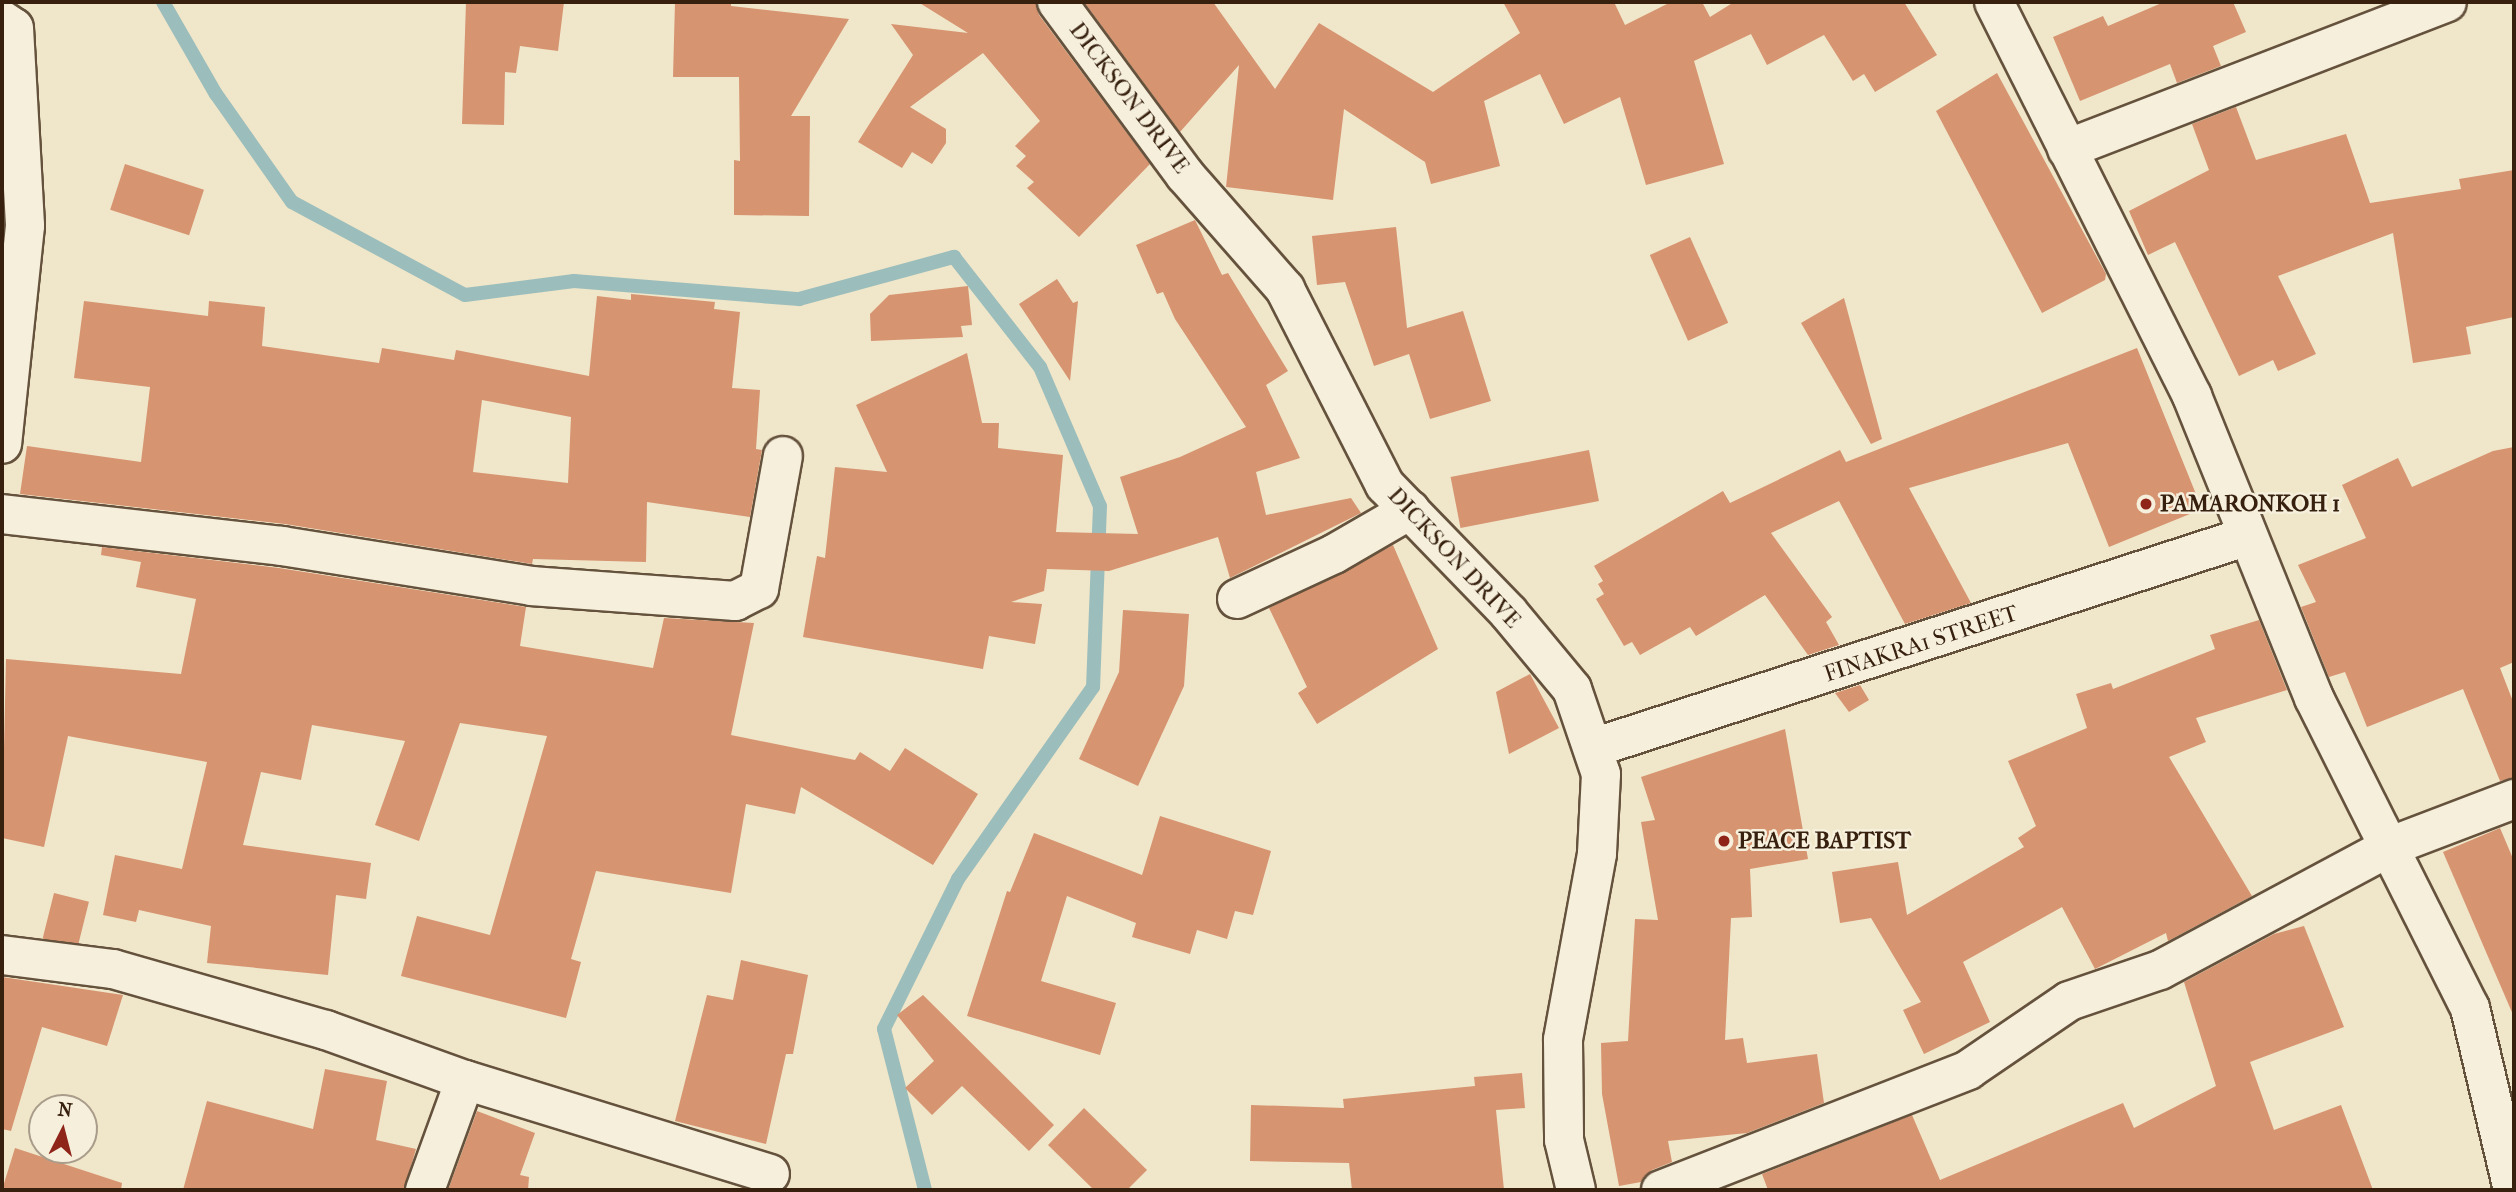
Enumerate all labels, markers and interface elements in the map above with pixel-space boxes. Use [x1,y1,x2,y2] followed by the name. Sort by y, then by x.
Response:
[1063,17,1195,179] street label: DICKSON DRIVE
[1382,482,1526,634] street label: DICKSON DRIVE
[2160,490,2340,518] place label: PAMARONKOH 1
[2138,496,2154,512] marker: PAMARONKOH 1
[1821,600,2021,688] street label: FINAKRA1 STREET
[1738,827,1911,855] place label: PEACE BAPTIST
[1716,833,1732,849] marker: PEACE BAPTIST
[28,1094,98,1164] north arrow
[57,1098,73,1122] text: N

